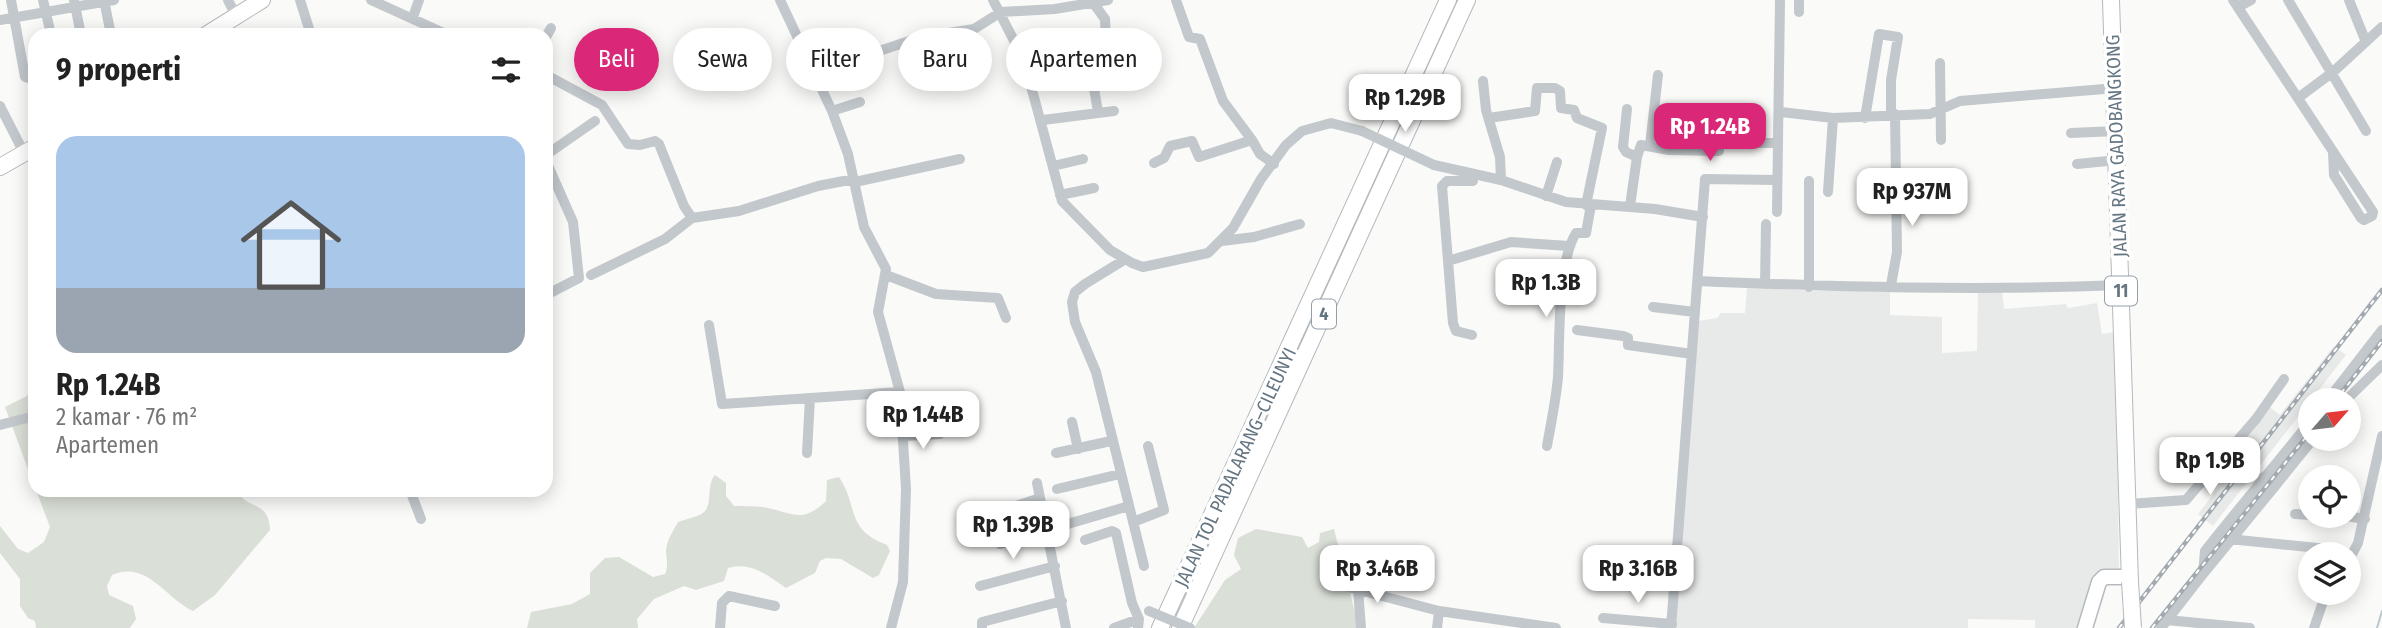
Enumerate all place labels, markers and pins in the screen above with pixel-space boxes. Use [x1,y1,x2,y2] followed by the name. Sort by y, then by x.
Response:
[1333,74,1477,134] pin: Rp 1.29B
[1638,104,1782,163] pin: Rp 1.24B
[1847,168,1977,228] pin: Rp 937M
[1481,260,1611,319] pin: Rp 1.3B
[851,392,995,451] pin: Rp 1.44B
[2145,438,2275,497] pin: Rp 1.9B
[941,502,1085,561] pin: Rp 1.39B
[1305,546,1449,605] pin: Rp 3.46B
[1566,546,1710,605] pin: Rp 3.16B

